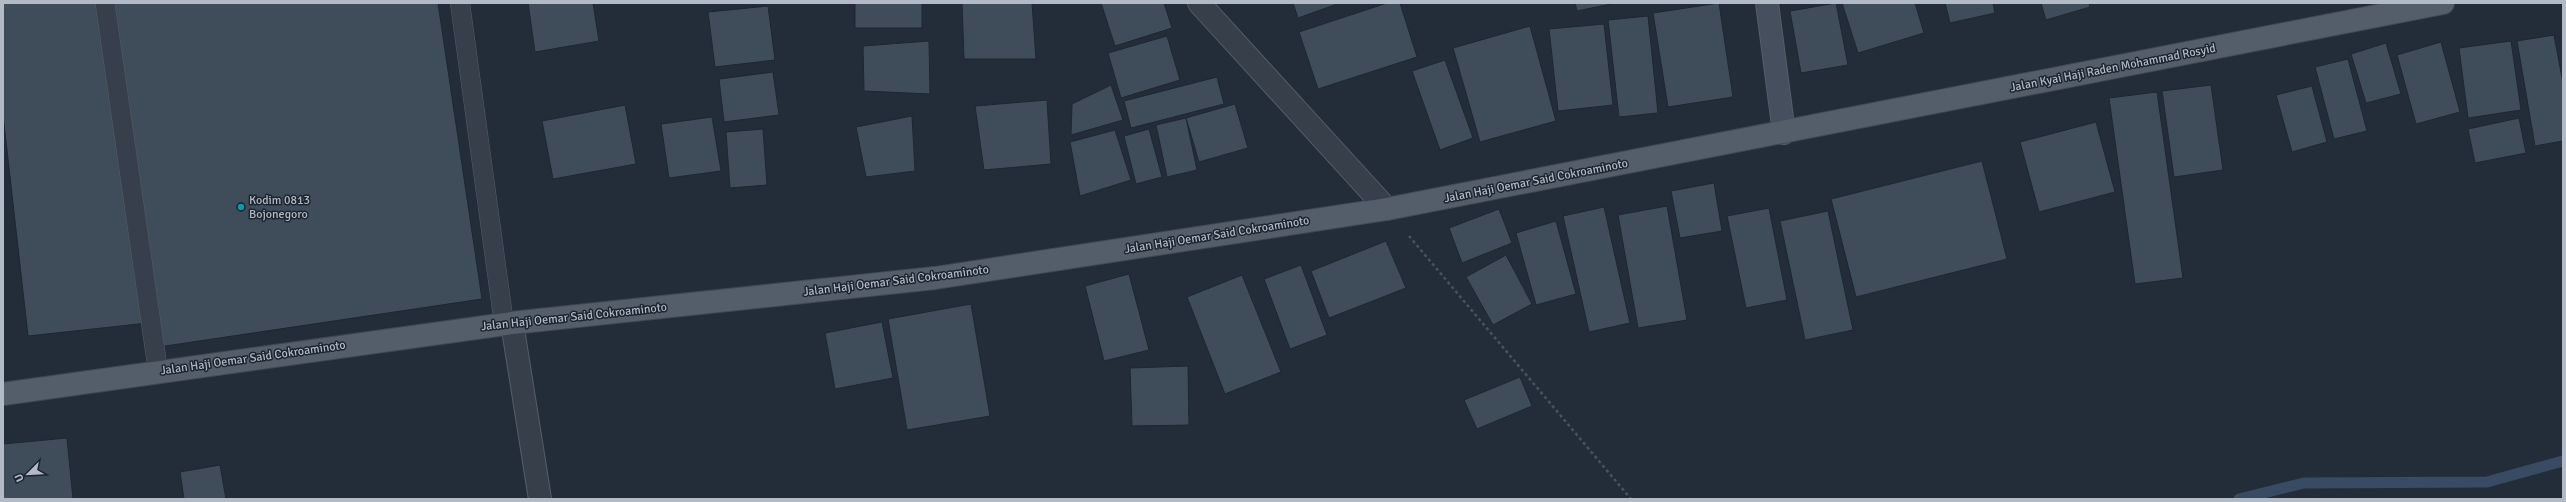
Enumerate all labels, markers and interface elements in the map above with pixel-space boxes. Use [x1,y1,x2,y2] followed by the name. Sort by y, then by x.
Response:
[2009,41,2217,95] street label: Jalan Kyai Haji Raden Mohammad Rosyid
[1443,156,1629,206] street label: Jalan Haji Oemar Said Cokroaminoto
[249,193,310,222] place label: Kodim 0813 Bojonegoro
[236,202,246,212] marker: Kodim 0813 Bojonegoro
[1124,213,1310,257] street label: Jalan Haji Oemar Said Cokroaminoto
[802,262,990,300] street label: Jalan Haji Oemar Said Cokroaminoto
[480,300,668,334] street label: Jalan Haji Oemar Said Cokroaminoto
[159,338,347,378] street label: Jalan Haji Oemar Said Cokroaminoto
[8,454,48,494] north arrow
[12,472,27,484] text: U

